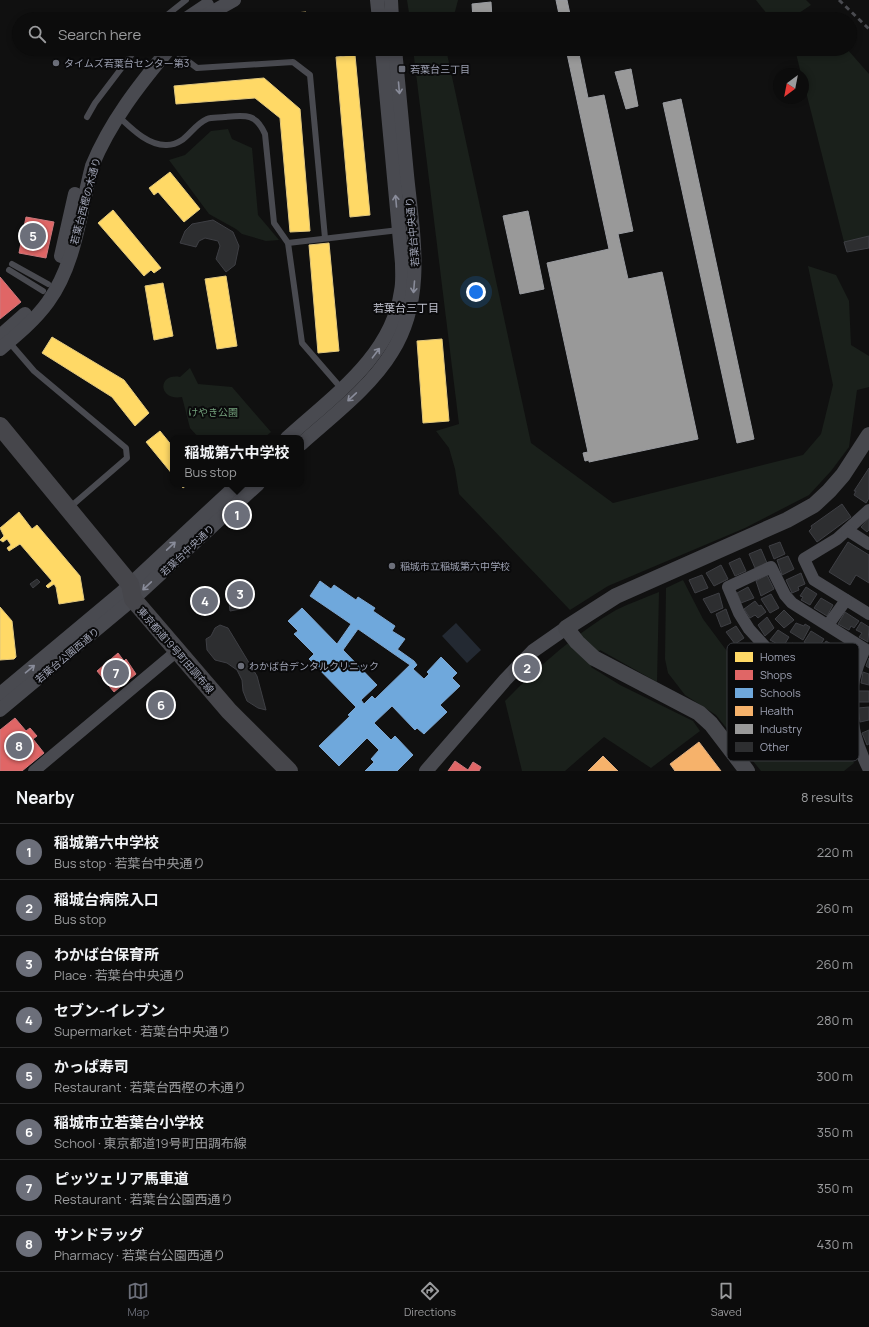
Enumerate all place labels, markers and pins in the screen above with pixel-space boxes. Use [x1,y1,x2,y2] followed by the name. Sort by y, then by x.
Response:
[64,56,189,70] place label: タイムズ若葉台センター第3
[51,58,61,68] marker: タイムズ若葉台センター第3
[410,62,470,76] place label: 若葉台三丁目
[397,64,407,74] marker: 若葉台三丁目
[20,221,46,251] pin: 5
[224,500,250,530] pin: 1
[400,559,510,573] place label: 稲城市立稲城第六中学校
[387,561,397,571] marker: 稲城市立稲城第六中学校
[227,579,253,609] pin: 3
[192,586,218,616] pin: 4
[514,653,540,683] pin: 2
[103,658,129,688] pin: 7
[249,659,379,673] place label: わかば台デンタルクリニック
[236,661,246,671] marker: わかば台デンタルクリニック
[148,690,174,720] pin: 6
[6,731,32,761] pin: 8

